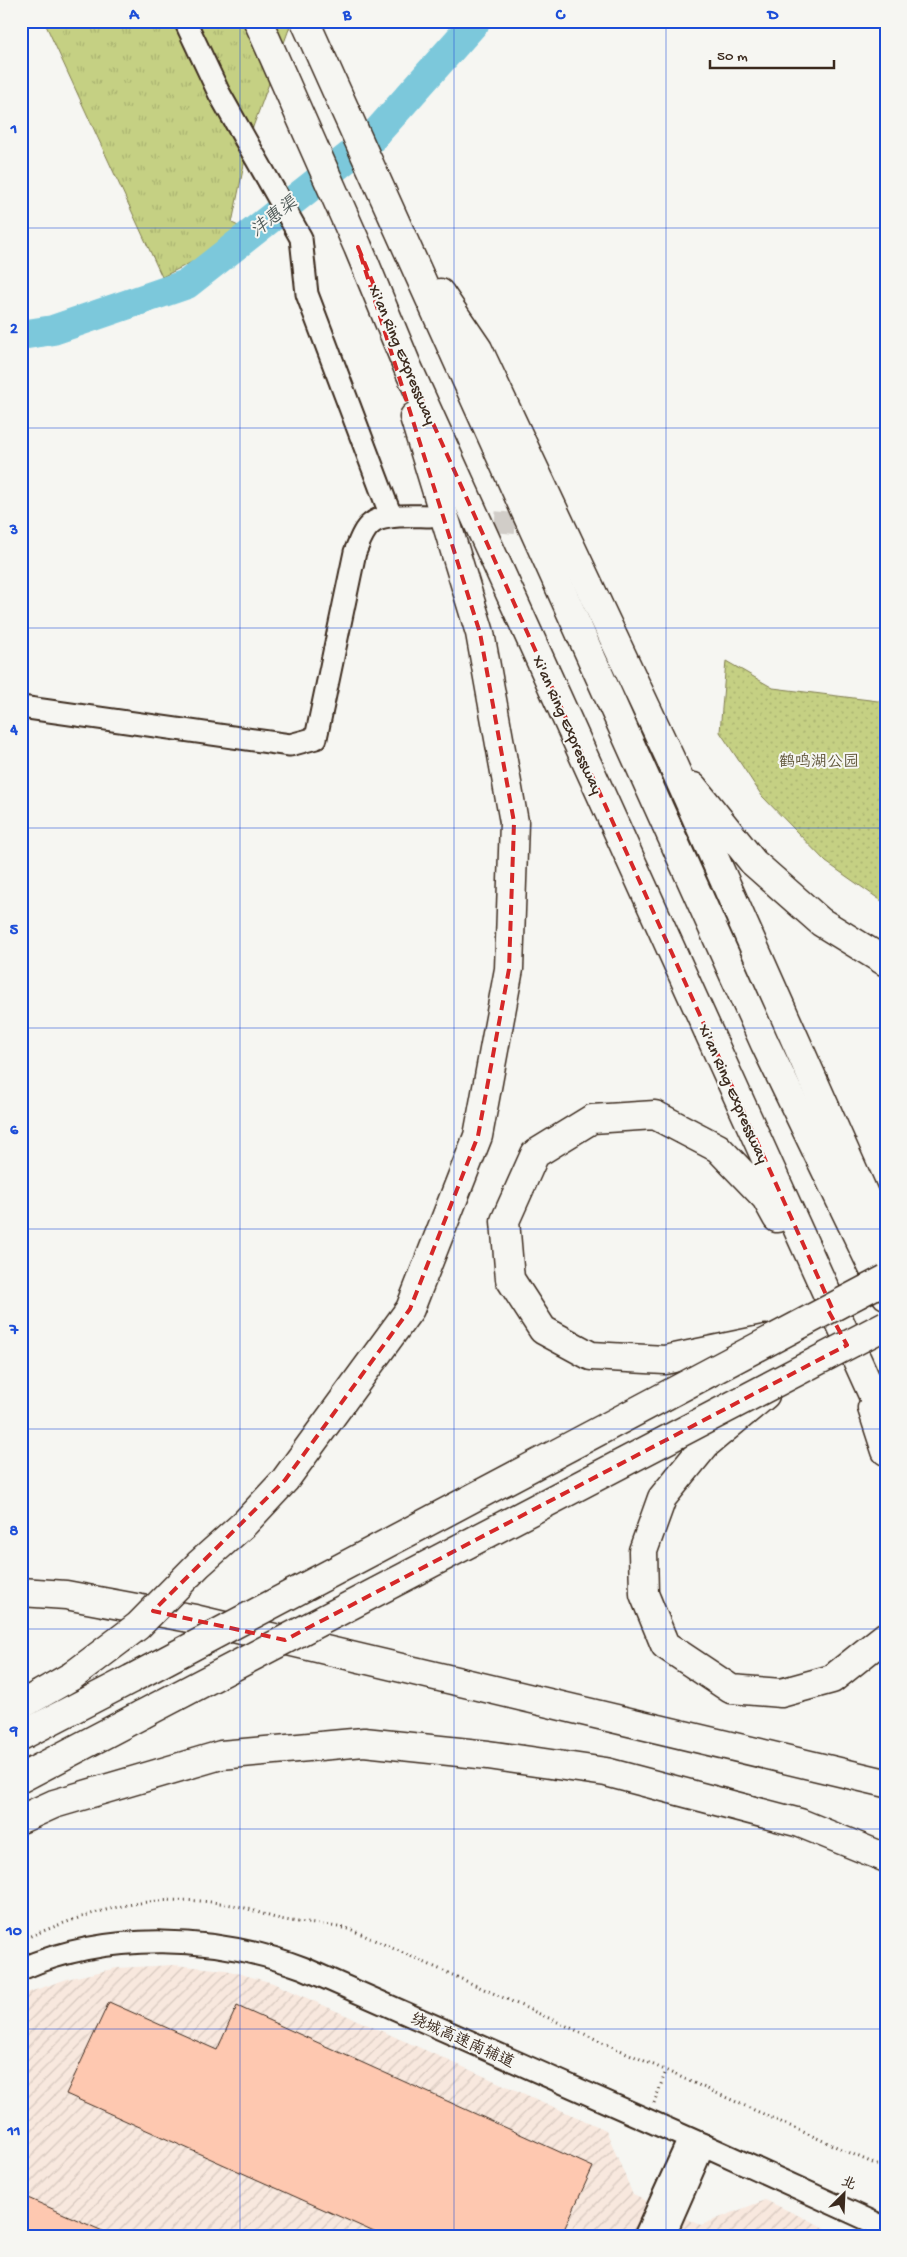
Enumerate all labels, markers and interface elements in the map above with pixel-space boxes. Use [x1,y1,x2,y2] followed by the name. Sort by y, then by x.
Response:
[128,7,140,26] text: A
[342,7,352,26] text: B
[555,7,566,26] text: C
[766,7,779,26] text: D
[710,38,833,70] scale bar
[717,48,748,66] text: 50 m
[10,121,17,140] text: 1
[246,191,304,243] water label: 沣惠渠
[362,282,439,428] street label: Xi'an Ring Expressway
[10,321,18,340] text: 2
[9,522,18,541] text: 3
[526,652,605,798] street label: Xi'an Ring Expressway
[9,722,18,741] text: 4
[779,752,859,773] park label: 鹤鸣湖公园
[10,922,19,941] text: 5
[692,1021,771,1167] street label: Xi'an Ring Expressway
[10,1122,19,1141] text: 6
[9,1322,19,1341] text: 7
[10,1523,19,1542] text: 8
[9,1723,18,1742] text: 9
[5,1923,22,1942] text: 10
[407,2009,517,2074] street label: 绕城高速南辅道
[7,2123,20,2142] text: 11
[820,2170,870,2220] north arrow
[838,2174,858,2195] text: 北

